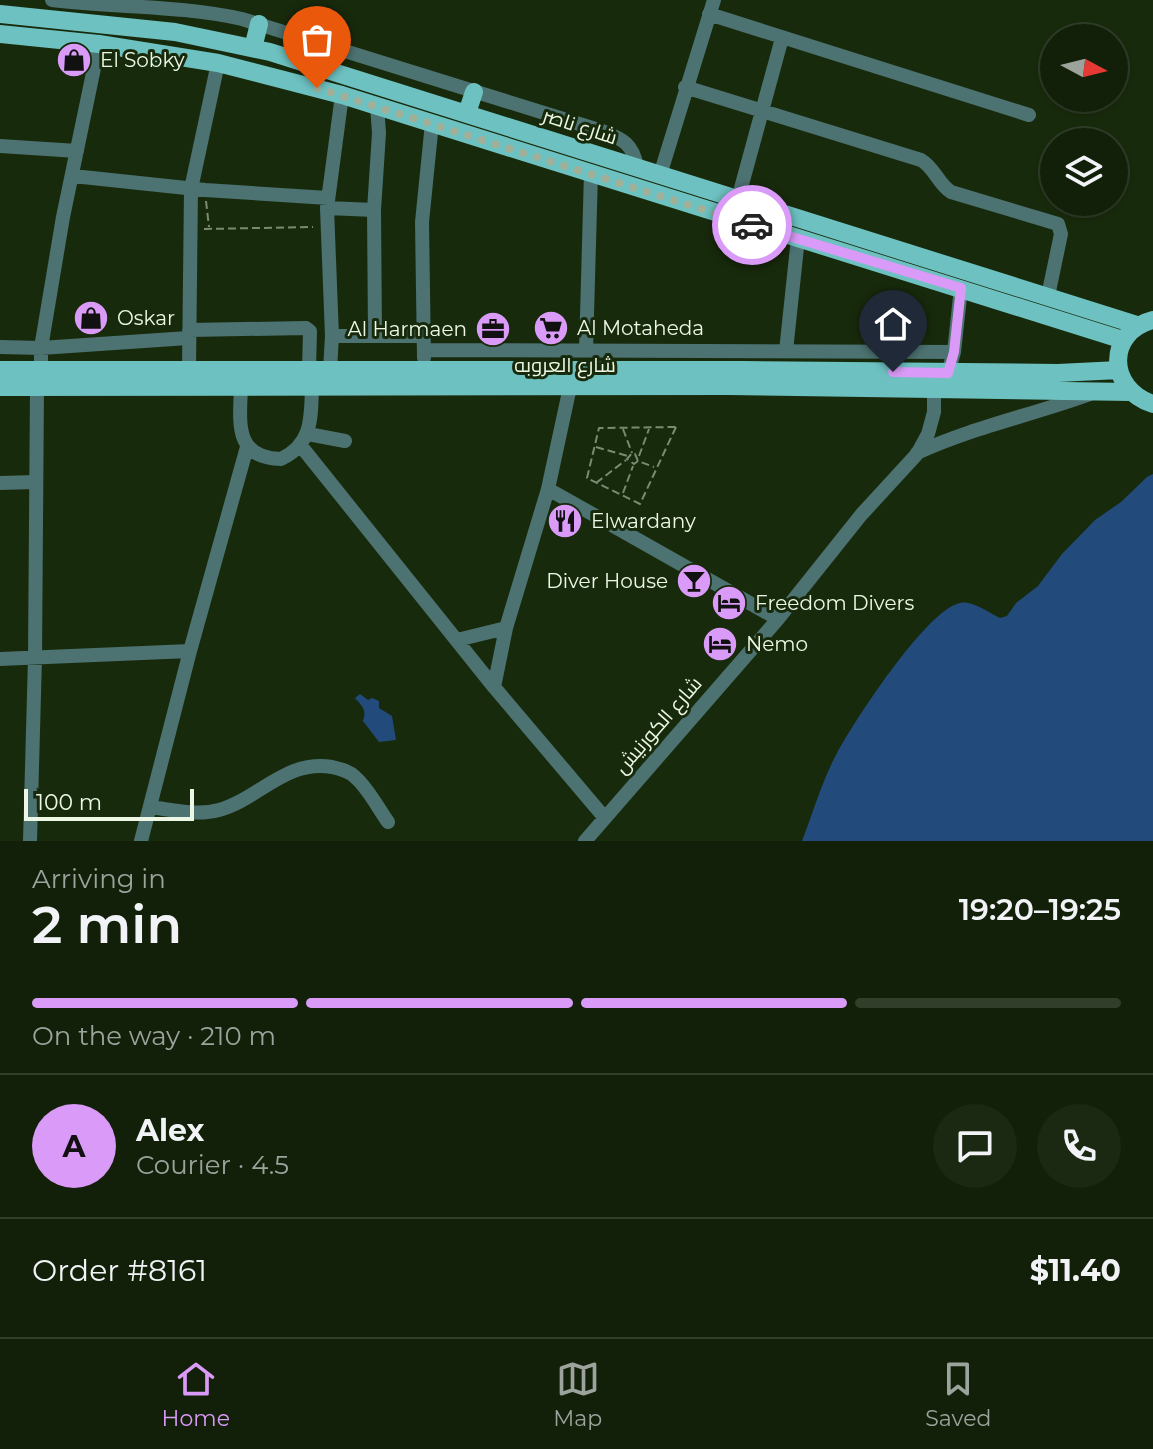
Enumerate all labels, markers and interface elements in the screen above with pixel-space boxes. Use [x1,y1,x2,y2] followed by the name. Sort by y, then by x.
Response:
[283,6,351,88] pin
[295,18,339,62] icon: bag
[1040,24,1128,112] north arrow
[1040,24,1128,216] map controls
[55,41,93,79] shop icon: El Sobky
[100,48,185,72] place label: El Sobky
[538,102,620,151] street label: شارع ناصر
[1040,128,1128,216] button: layers
[712,185,792,265] courier
[730,203,774,247] icon: car
[859,290,927,372] pin
[72,299,110,337] shop icon: Oskar
[871,302,915,346] icon: home
[117,306,175,330] place label: Oskar
[532,309,570,347] supermarket icon: Al Motaheda
[474,310,512,348] office icon: Al Harmaen
[577,316,704,340] place label: Al Motaheda
[347,317,467,341] place label: Al Harmaen
[514,353,616,379] street label: شارع العروبه
[546,502,584,540] restaurant icon: Elwardany
[591,509,696,533] place label: Elwardany
[675,562,713,600] bar icon: Diver House
[546,569,668,593] place label: Diver House
[710,584,748,622] hotel icon: Freedom Divers
[755,591,914,615] place label: Freedom Divers
[701,625,739,663] hotel icon: Nemo
[746,632,808,656] place label: Nemo
[609,671,708,780] street label: شارع الكورنيش
[24,785,194,821] scale bar
[36,789,102,816] text: 100 m
[32,863,166,895] text: Arriving in
[959,891,1121,928] text: 19:20–19:25
[32,893,182,956] text: 2 min
[32,1020,276,1052] text: On the way · 210 m
[933,1104,1017,1188] button: chat
[1037,1104,1121,1188] button: phone
[136,1112,204,1149] text: Alex
[63,1128,85,1165] text: A
[136,1149,289,1181] text: Courier · 4.5
[32,1252,207,1289] text: Order #8161
[1030,1252,1121,1289] text: $11.40
[162,1357,230,1432] tab: Home
[553,1357,602,1432] tab: Map
[925,1357,991,1432] tab: Saved

